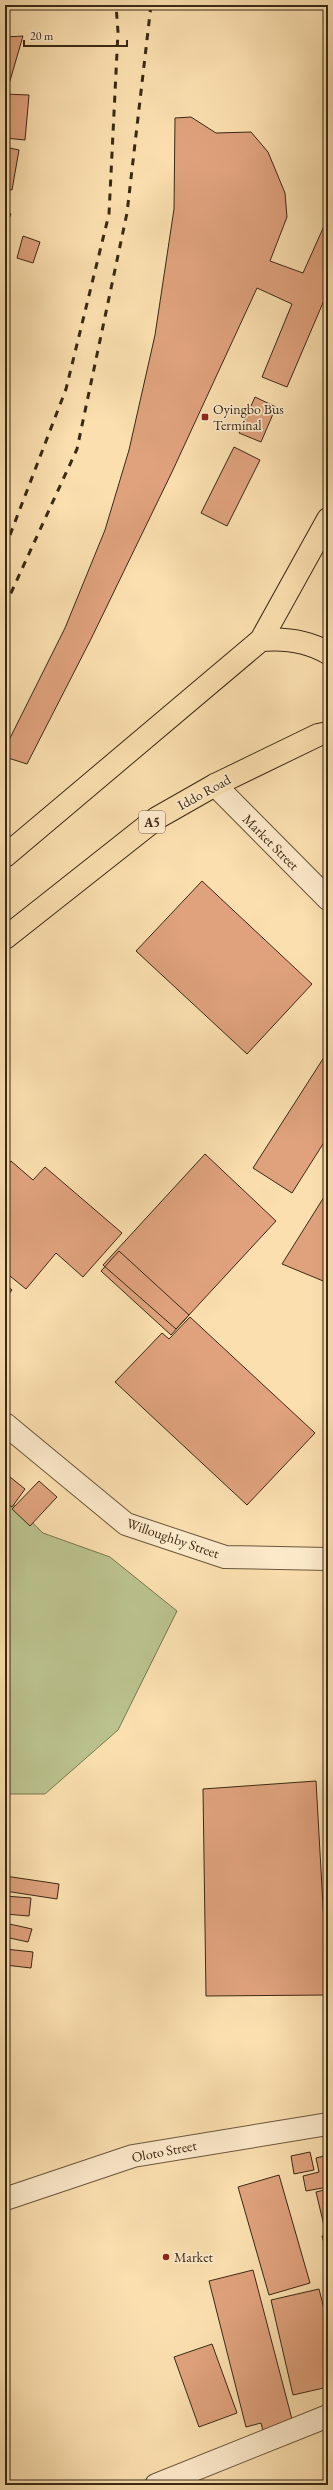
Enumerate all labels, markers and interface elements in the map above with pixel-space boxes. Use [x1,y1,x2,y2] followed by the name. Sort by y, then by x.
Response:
[24,22,127,48] scale bar
[30,28,54,44] text: 20 m
[213,400,284,434] place label: Oyingbo Bus Terminal
[200,412,210,422] marker: Oyingbo Bus Terminal
[174,770,235,814] street label: Iddo Road
[239,810,303,874] street label: Market Street
[139,811,165,833] road number: A5
[124,1514,222,1562] street label: Willoughby Street
[130,2136,199,2166] street label: Oloto Street
[174,2248,214,2266] place label: Market
[161,2252,171,2262] marker: Market

